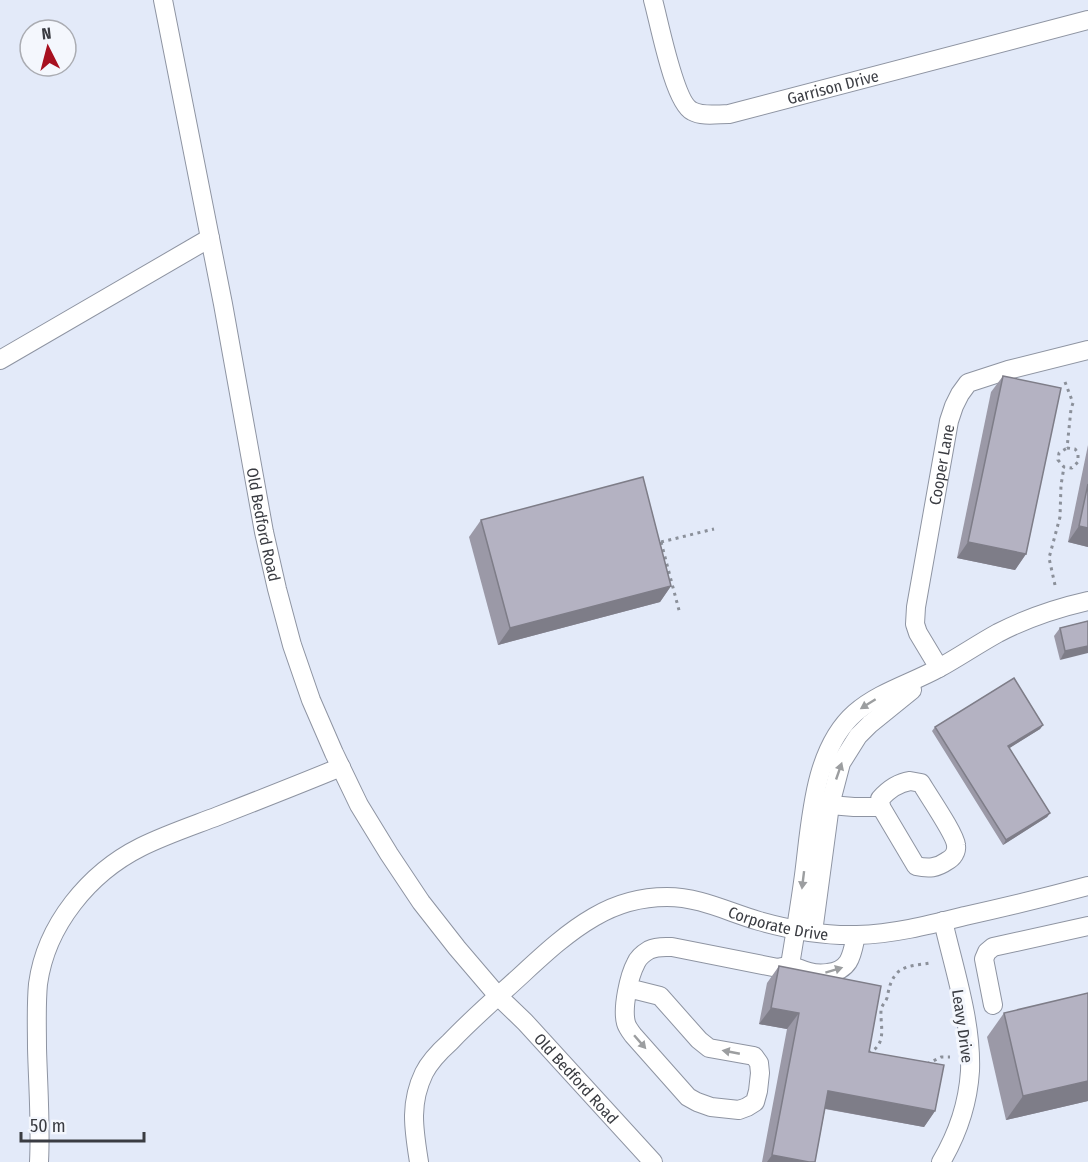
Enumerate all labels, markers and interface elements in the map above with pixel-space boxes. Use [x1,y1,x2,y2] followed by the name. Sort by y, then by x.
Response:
[18,18,78,78] north arrow
[41,24,52,44] text: N
[785,66,881,108] street label: Garrison Drive
[925,423,958,506] street label: Cooper Lane
[243,466,284,583] street label: Old Bedford Road
[860,699,877,710] one-way arrow
[835,762,844,780] one-way arrow
[798,871,808,890] one-way arrow
[726,902,829,944] street label: Corporate Drive
[825,965,843,975] one-way arrow
[948,988,977,1064] street label: Leavy Drive
[530,1029,622,1128] street label: Old Bedford Road
[633,1034,646,1050] one-way arrow
[721,1047,740,1056] one-way arrow
[21,1105,144,1143] scale bar
[30,1115,66,1137] text: 50 m

